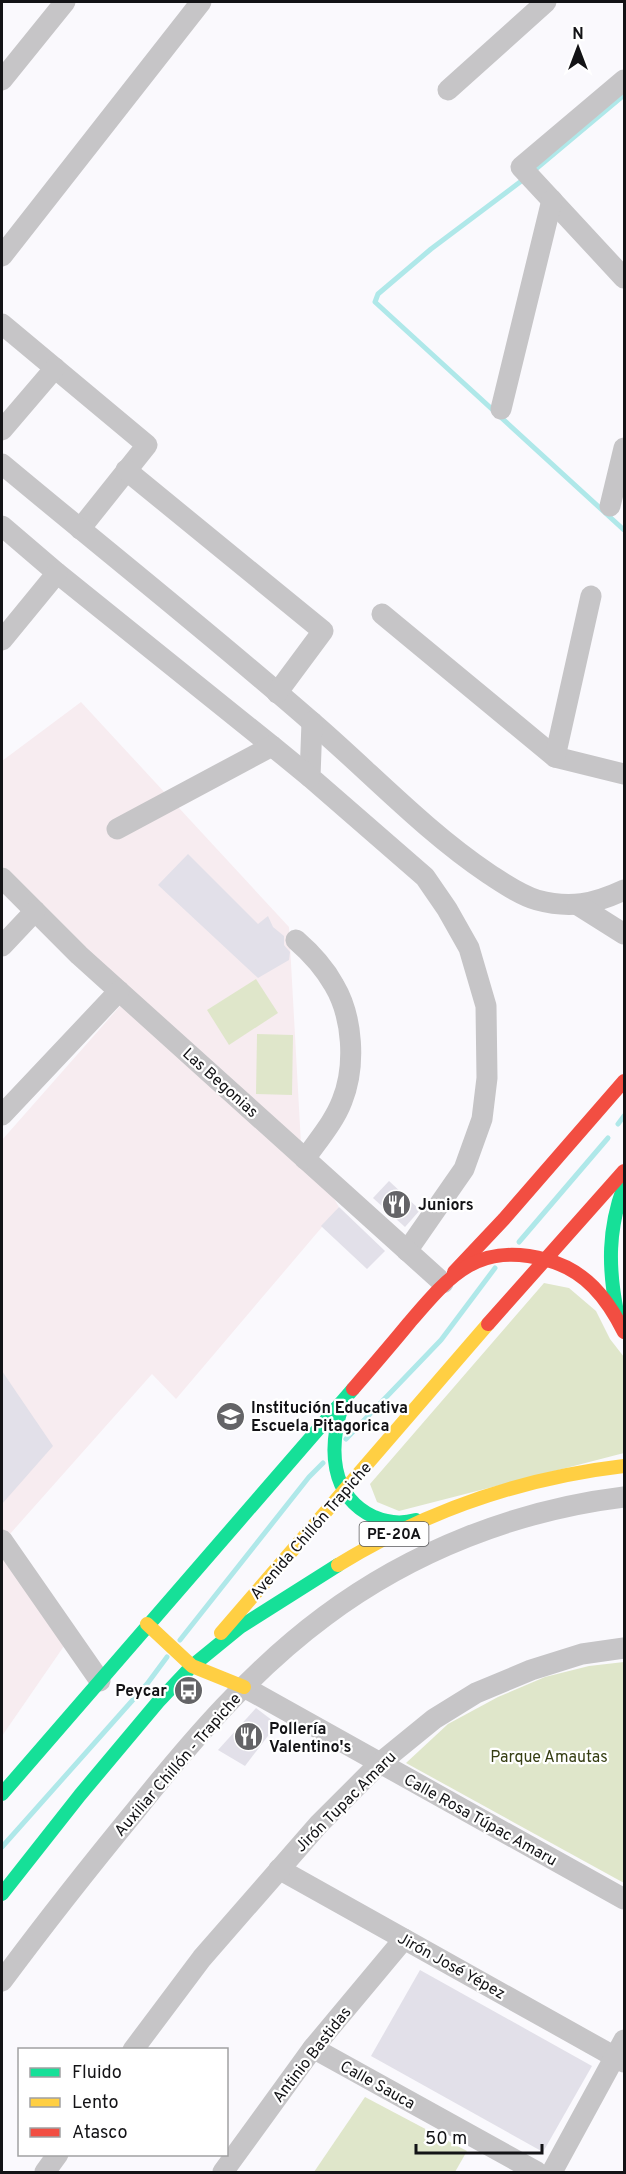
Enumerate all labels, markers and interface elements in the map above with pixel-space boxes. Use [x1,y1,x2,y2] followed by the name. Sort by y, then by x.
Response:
[548,18,608,78] north arrow
[572,25,584,45] text: N
[178,1044,262,1123] street label: Las Begonias
[381,1188,413,1220] restaurant icon: Juniors
[418,1196,474,1216] place label: Juniors
[251,1399,408,1437] place label: Institución Educativa Escuela Pitagorica
[214,1400,246,1432] school or university icon: Institución Educativa Escuela Pitagorica
[246,1459,377,1604] street label: Avenida Chillón Trapiche
[360,1522,428,1546] road number: PE-20A
[172,1674,204,1706] bus stop icon: Peycar
[115,1682,167,1702] place label: Peycar
[111,1689,246,1841] street label: Auxiliar Chillón - Trapiche
[269,1720,351,1758] place label: Pollería Valentino's
[232,1721,264,1753] restaurant icon: Pollería Valentino's
[292,1748,401,1857] street label: Jirón Tupac Amaru
[490,1748,608,1768] park label: Parque Amautas
[400,1770,560,1871] street label: Calle Rosa Túpac Amaru
[394,1929,508,2005] street label: Jirón José Yépez
[269,2003,356,2107] street label: Antinio Bastidas
[18,2048,228,2156] legend
[336,2057,418,2115] street label: Calle Sauca
[72,2062,122,2085] text: Fluido
[72,2092,118,2115] text: Lento
[416,2117,542,2155] scale bar
[72,2122,128,2145] text: Atasco
[425,2128,467,2151] text: 50 m

